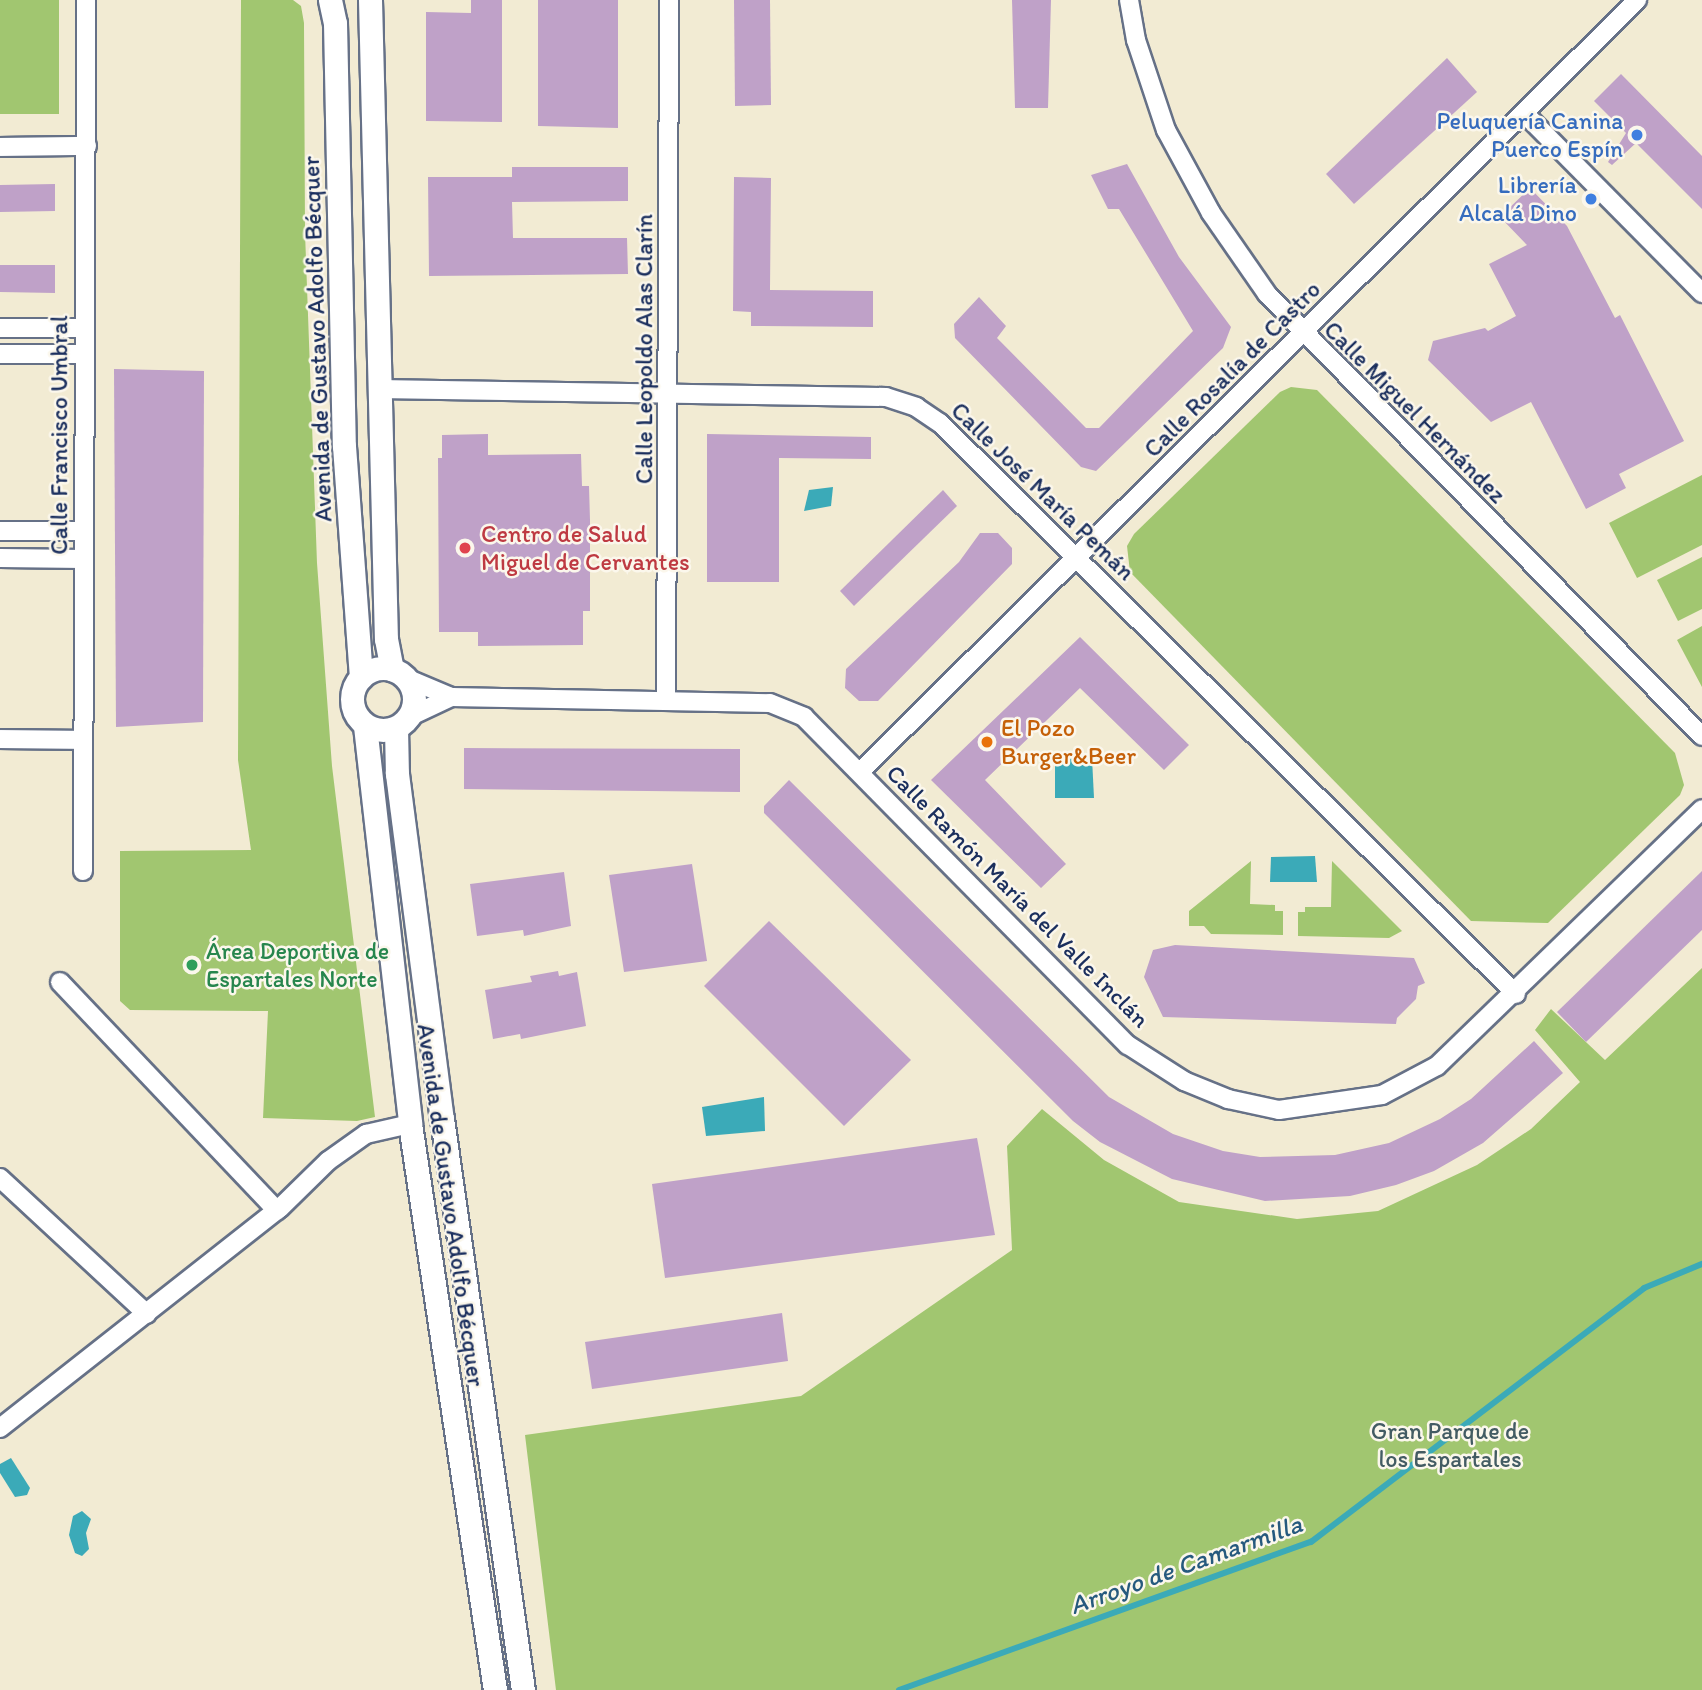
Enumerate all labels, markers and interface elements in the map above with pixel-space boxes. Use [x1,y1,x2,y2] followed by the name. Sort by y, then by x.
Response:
[1436,107,1623,163] place label: Peluquería Canina Puerco Espín
[1629,127,1645,143] marker: Peluquería Canina Puerco Espín
[296,155,338,523] street label: Avenida de Gustavo Adolfo Bécquer
[1459,171,1577,227] place label: Librería Alcalá Dino
[1583,191,1599,207] marker: Librería Alcalá Dino
[630,214,658,484] street label: Calle Leopoldo Alas Clarín
[1138,275,1326,463] street label: Calle Rosalía de Castro
[45,315,73,555] street label: Calle Francisco Umbral
[1318,315,1512,509] street label: Calle Miguel Hernández
[945,396,1141,586] street label: Calle José María Pemán
[481,520,689,576] place label: Centro de Salud Miguel de Cervantes
[455,538,475,558] marker: Centro de Salud Miguel de Cervantes
[1001,714,1136,770] place label: El Pozo Burger&Beer
[979,734,995,750] marker: El Pozo Burger&Beer
[881,759,1155,1033] street label: Calle Ramón María del Valle Inclán
[206,937,389,993] place label: Área Deportiva de Espartales Norte
[184,957,200,973] marker: Área Deportiva de Espartales Norte
[411,1022,491,1388] street label: Avenida de Gustavo Adolfo Bécquer
[1371,1417,1529,1473] park label: Gran Parque de los Espartales
[1065,1508,1307,1622] water label: Arroyo de Camarmilla

